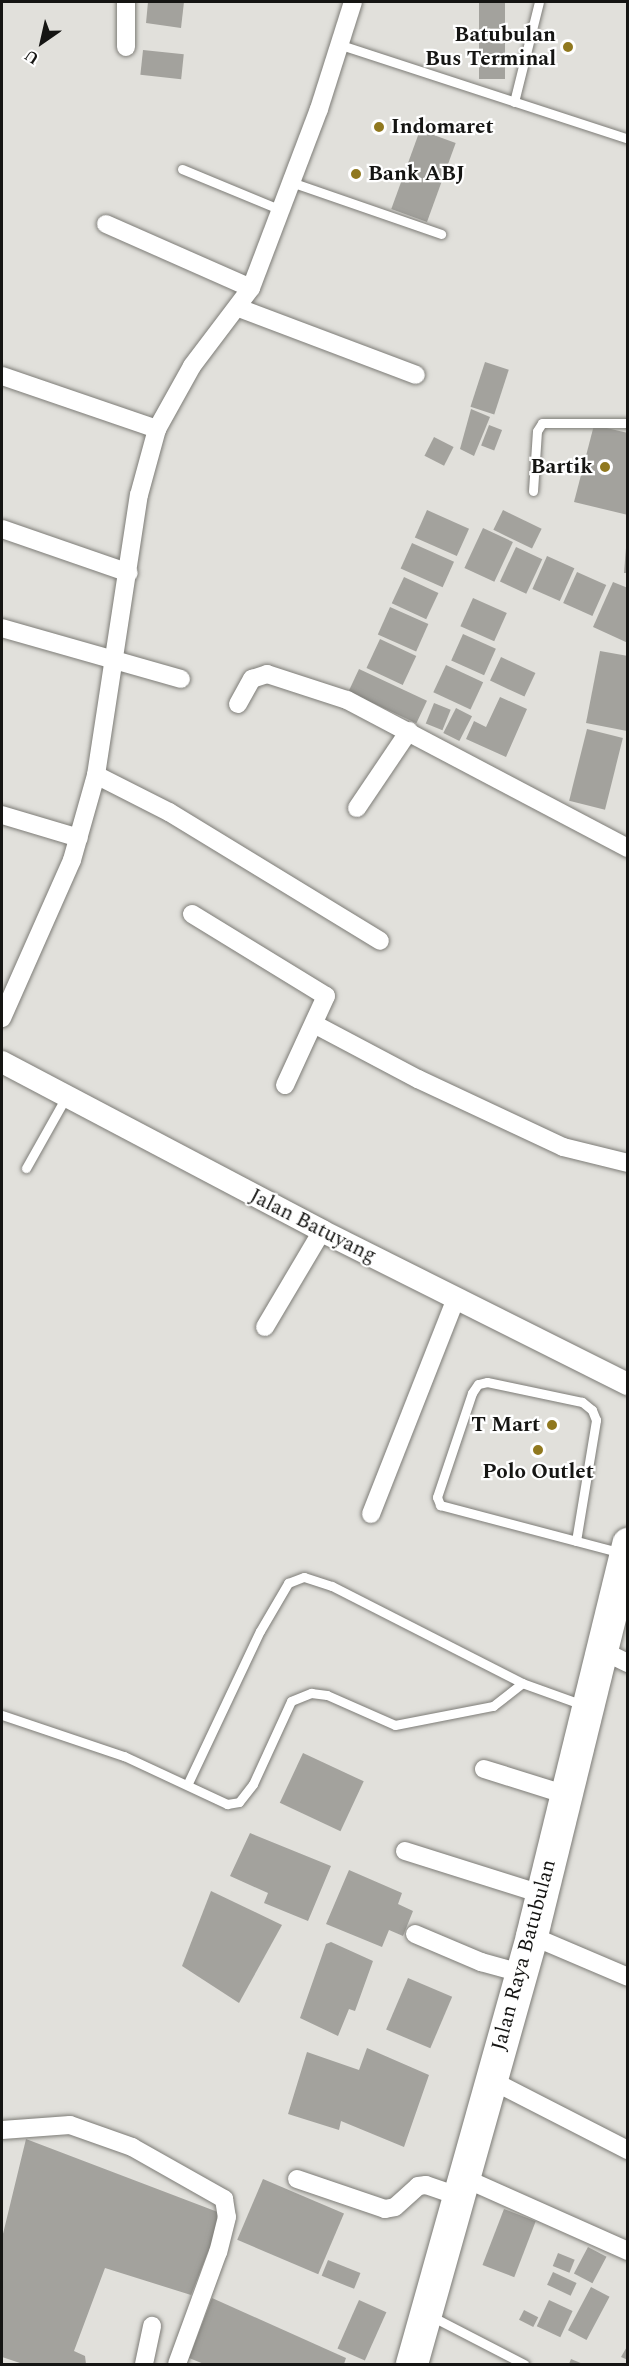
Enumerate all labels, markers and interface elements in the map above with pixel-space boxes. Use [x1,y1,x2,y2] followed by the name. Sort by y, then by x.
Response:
[12,12,72,72] north arrow
[425,22,556,72] place label: Batubulan Bus Terminal
[561,40,575,54] marker: Batubulan Bus Terminal
[20,43,44,71] text: U
[391,114,494,140] place label: Indomaret
[372,120,386,134] marker: Indomaret
[368,161,465,187] place label: Bank ABJ
[349,167,363,181] marker: Bank ABJ
[530,454,593,480] place label: Bartik
[598,460,612,474] marker: Bartik
[245,1183,381,1269] street label: Jalan Batuyang
[471,1412,540,1438] place label: T Mart
[545,1418,559,1432] marker: T Mart
[531,1443,545,1457] marker: Polo Outlet
[482,1459,594,1485] place label: Polo Outlet
[486,1857,562,2053] street label: Jalan Raya Batubulan

